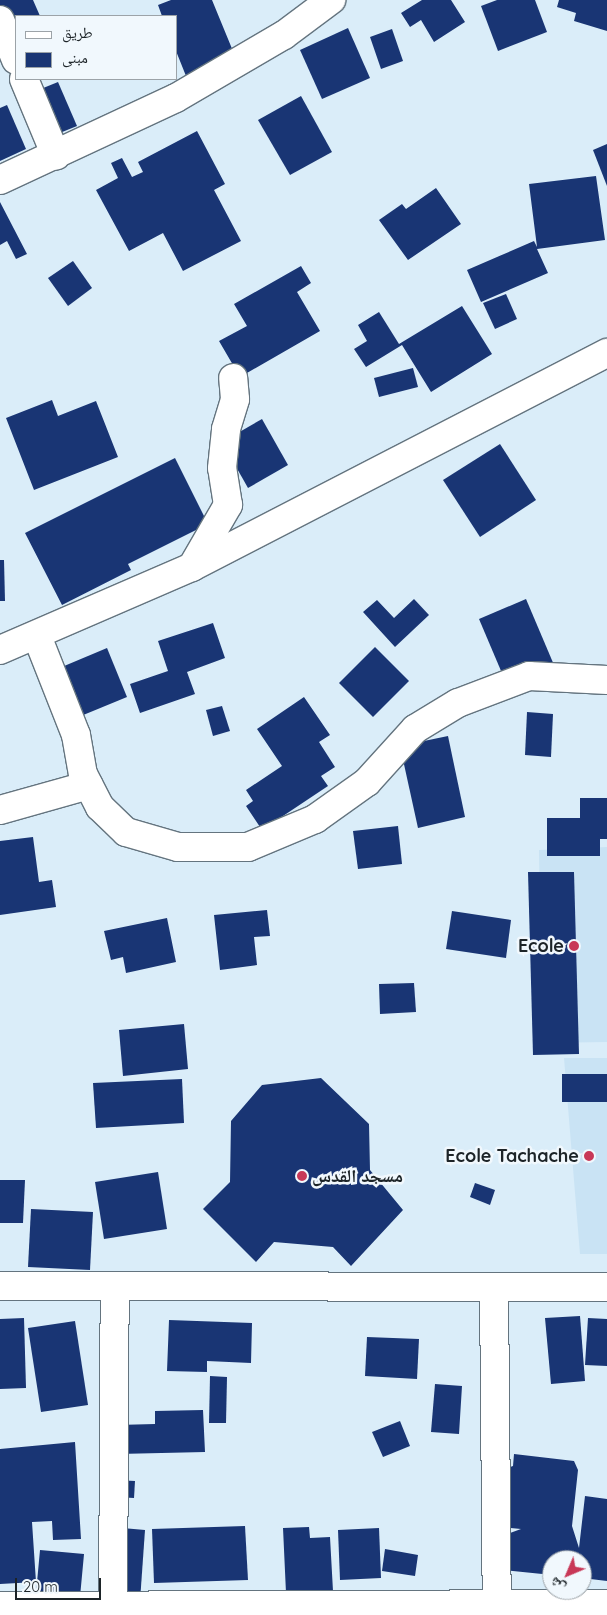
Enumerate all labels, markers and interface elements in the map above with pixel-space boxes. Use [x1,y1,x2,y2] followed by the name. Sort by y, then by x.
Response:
[15,15,178,80] legend
[62,23,93,42] text: طريق
[62,48,88,67] text: مبنى
[518,935,564,957] place label: Ecole
[568,940,580,952] marker: Ecole
[445,1145,579,1167] place label: Ecole Tachache
[583,1150,595,1162] marker: Ecole Tachache
[312,1165,403,1187] place label: مسجد القدس
[296,1170,308,1182] marker: مسجد القدس
[542,1550,592,1600] north arrow
[18,1568,104,1600] scale bar
[545,1573,569,1597] text: ش
[23,1577,58,1596] text: 20 m

